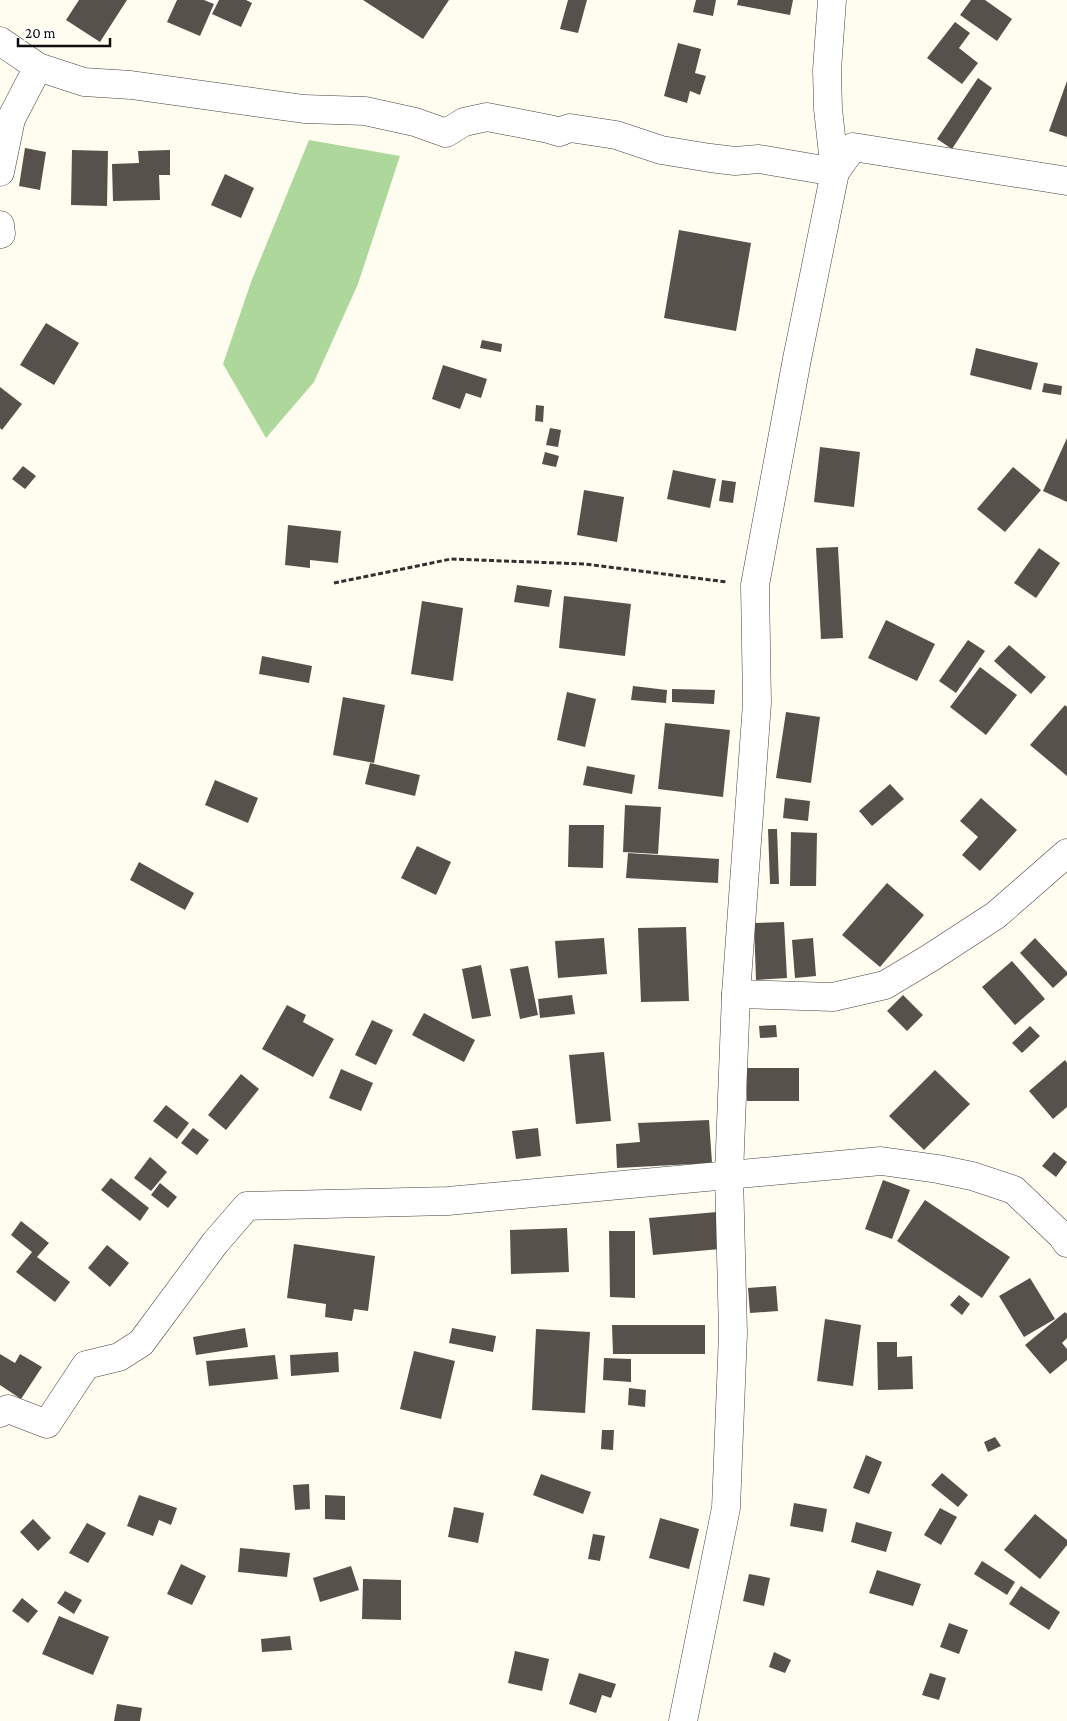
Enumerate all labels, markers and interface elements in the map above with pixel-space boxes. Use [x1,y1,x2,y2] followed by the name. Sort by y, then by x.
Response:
[18,15,110,47] scale bar
[25,25,56,41] text: 20 m

